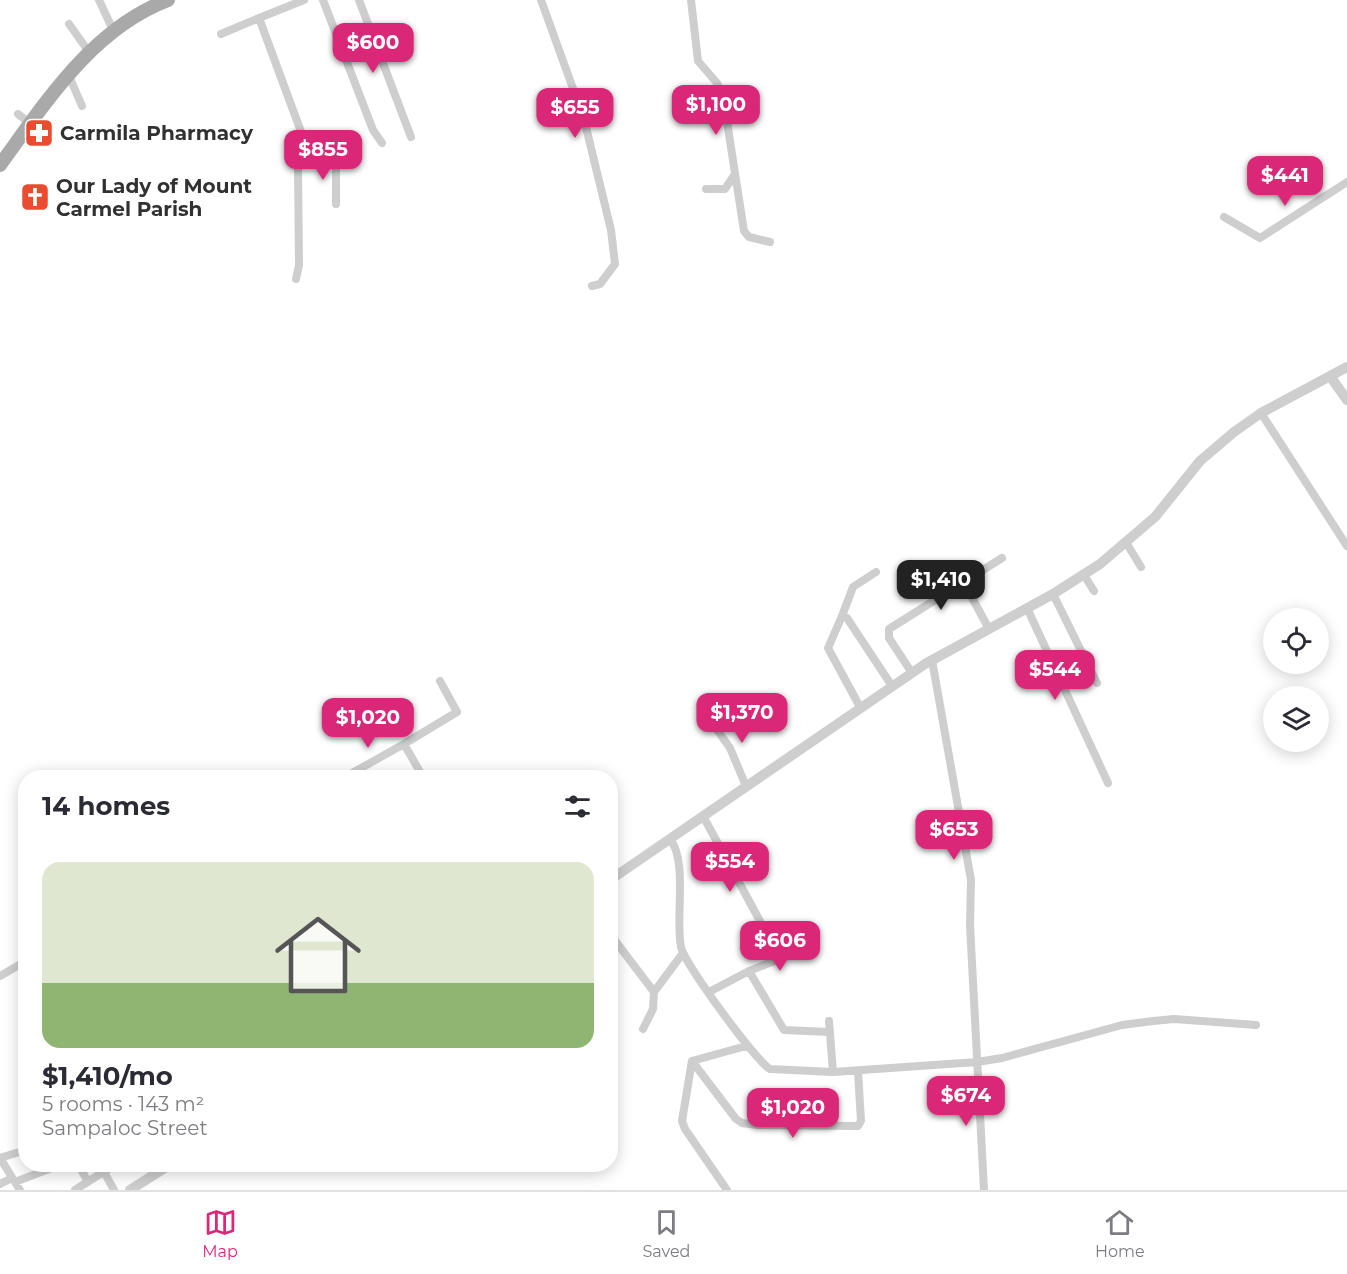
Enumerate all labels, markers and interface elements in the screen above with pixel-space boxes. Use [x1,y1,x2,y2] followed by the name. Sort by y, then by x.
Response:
[337,23,409,74] pin: $600
[347,30,399,54] text: $600
[667,85,765,136] pin: $1,100
[539,88,611,139] pin: $655
[686,92,746,116] text: $1,100
[550,95,600,119] text: $655
[23,117,55,149] pharmacy icon: Carmila Pharmacy
[60,121,254,145] place label: Carmila Pharmacy
[287,130,359,181] pin: $855
[298,137,348,161] text: $855
[1249,156,1321,207] pin: $441
[1261,163,1309,187] text: $441
[56,174,252,221] place label: Our Lady of Mount Carmel Parish
[19,181,51,213] church icon: Our Lady of Mount Carmel Parish
[892,560,990,611] pin: $1,410
[911,567,971,591] text: $1,410
[1263,608,1329,752] map controls
[1263,608,1329,674] button: locate
[1019,650,1091,701] pin: $544
[1029,657,1081,681] text: $544
[1263,686,1329,752] button: layers
[693,693,791,744] pin: $1,370
[319,698,417,749] pin: $1,020
[710,700,774,724] text: $1,370
[336,705,400,729] text: $1,020
[42,790,170,822] text: 14 homes
[561,790,594,823] icon: filters
[918,810,990,861] pin: $653
[929,817,979,841] text: $653
[694,842,766,893] pin: $554
[705,849,755,873] text: $554
[264,901,372,1009] icon: home
[744,921,816,972] pin: $606
[754,928,806,952] text: $606
[42,1060,173,1092] text: $1,410/mo
[930,1076,1002,1127] pin: $674
[941,1083,991,1107] text: $674
[744,1088,842,1139] pin: $1,020
[42,1092,204,1116] text: 5 rooms · 143 m²
[761,1095,825,1119] text: $1,020
[42,1116,208,1140] text: Sampaloc Street
[202,1206,238,1261] tab: Map
[642,1206,690,1261] tab: Saved
[1095,1206,1145,1261] tab: Home

